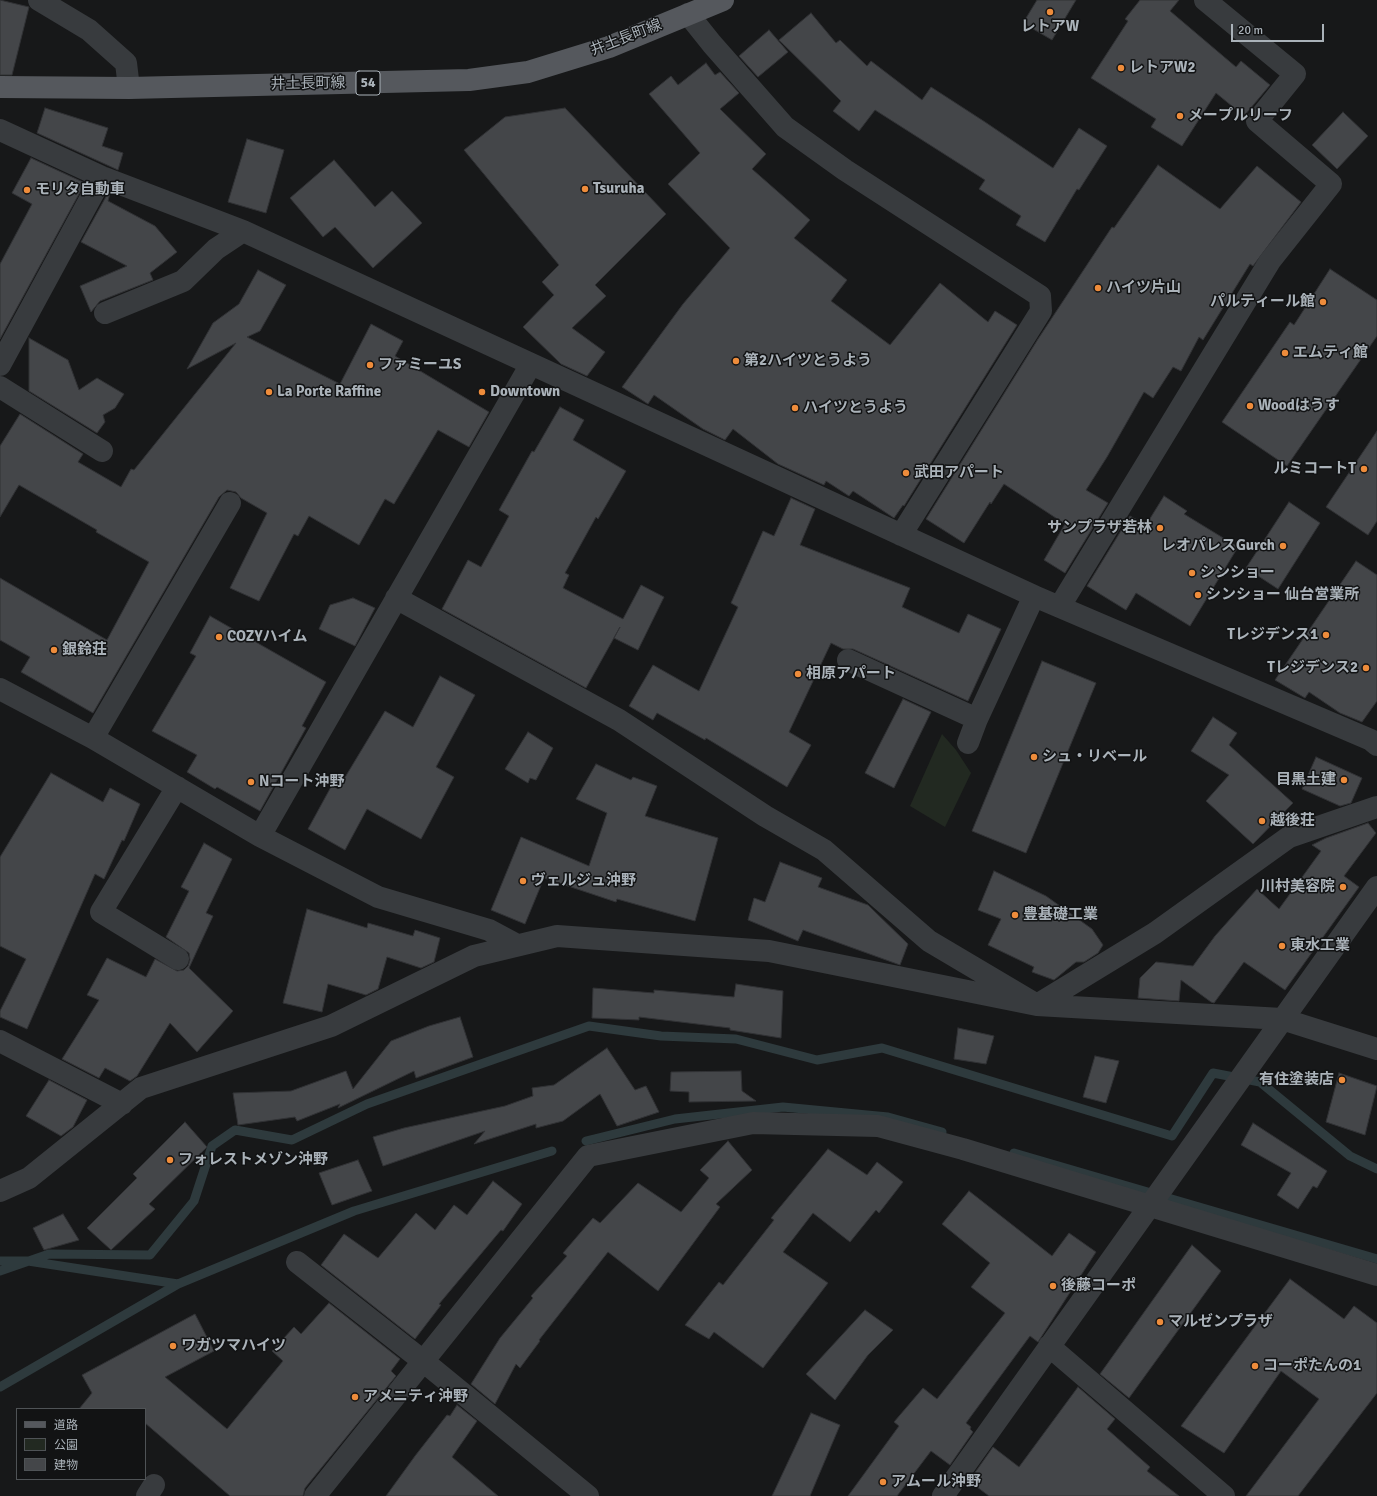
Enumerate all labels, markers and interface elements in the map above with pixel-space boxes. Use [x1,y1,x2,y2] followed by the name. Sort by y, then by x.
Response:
[1045,7,1055,17] marker: レトアW
[588,16,664,60] street label: 井土長町線
[1233,16,1326,42] scale bar
[1021,18,1079,36] place label: レトアW
[1238,23,1263,38] text: 20 m
[1129,59,1196,77] place label: レトアW2
[1116,63,1126,73] marker: レトアW2
[356,71,380,95] road number: 54
[270,74,346,94] street label: 井土長町線
[1188,107,1293,125] place label: メープルリーフ
[1175,111,1185,121] marker: メープルリーフ
[593,180,644,198] place label: Tsuruha
[35,181,125,199] place label: モリタ自動車
[580,184,590,194] marker: Tsuruha
[22,185,32,195] marker: モリタ自動車
[1106,279,1181,297] place label: ハイツ片山
[1093,283,1103,293] marker: ハイツ片山
[1210,293,1315,311] place label: パルティール館
[1318,297,1328,307] marker: パルティール館
[1293,344,1368,362] place label: エムティ館
[1280,348,1290,358] marker: エムティ館
[744,352,872,370] place label: 第2ハイツとうよう
[378,356,461,374] place label: ファミーユS
[731,356,741,366] marker: 第2ハイツとうよう
[365,360,375,370] marker: ファミーユS
[277,383,381,401] place label: La Porte Raffine
[490,383,560,401] place label: Downtown
[264,387,274,397] marker: La Porte Raffine
[477,387,487,397] marker: Downtown
[1258,397,1340,415] place label: Woodはうす
[803,399,908,417] place label: ハイツとうよう
[1245,401,1255,411] marker: Woodはうす
[790,403,800,413] marker: ハイツとうよう
[1273,460,1356,478] place label: ルミコートT
[914,464,1004,482] place label: 武田アパート
[1359,464,1369,474] marker: ルミコートT
[901,468,911,478] marker: 武田アパート
[1047,519,1152,537] place label: サンプラザ若林
[1155,523,1165,533] marker: サンプラザ若林
[1161,537,1275,555] place label: レオパレスGurch
[1278,541,1288,551] marker: レオパレスGurch
[1200,564,1275,582] place label: シンショー
[1187,568,1197,578] marker: シンショー
[1206,586,1359,604] place label: シンショー 仙台営業所
[1193,590,1203,600] marker: シンショー 仙台営業所
[1227,626,1318,644] place label: Tレジデンス1
[227,628,308,646] place label: COZYハイム
[1321,630,1331,640] marker: Tレジデンス1
[214,632,224,642] marker: COZYハイム
[62,641,107,659] place label: 銀鈴荘
[49,645,59,655] marker: 銀鈴荘
[1267,659,1358,677] place label: Tレジデンス2
[1361,663,1371,673] marker: Tレジデンス2
[806,665,896,683] place label: 相原アパート
[793,669,803,679] marker: 相原アパート
[1042,748,1147,766] place label: シュ・リベール
[1029,752,1039,762] marker: シュ・リベール
[1276,771,1336,789] place label: 目黒土建
[259,773,344,791] place label: Nコート沖野
[1339,775,1349,785] marker: 目黒土建
[246,777,256,787] marker: Nコート沖野
[1270,812,1315,830] place label: 越後荘
[1257,816,1267,826] marker: 越後荘
[531,872,636,890] place label: ヴェルジュ沖野
[518,876,528,886] marker: ヴェルジュ沖野
[1260,878,1335,896] place label: 川村美容院
[1338,882,1348,892] marker: 川村美容院
[1023,906,1098,924] place label: 豊基礎工業
[1010,910,1020,920] marker: 豊基礎工業
[1290,937,1350,955] place label: 東水工業
[1277,941,1287,951] marker: 東水工業
[1259,1071,1334,1089] place label: 有住塗装店
[1337,1075,1347,1085] marker: 有住塗装店
[178,1151,328,1169] place label: フォレストメゾン沖野
[165,1155,175,1165] marker: フォレストメゾン沖野
[1061,1277,1136,1295] place label: 後藤コーポ
[1048,1281,1058,1291] marker: 後藤コーポ
[1168,1313,1273,1331] place label: マルゼンプラザ
[1155,1317,1165,1327] marker: マルゼンプラザ
[181,1337,286,1355] place label: ワガツマハイツ
[168,1341,178,1351] marker: ワガツマハイツ
[1263,1357,1361,1375] place label: コーポたんの1
[1250,1361,1260,1371] marker: コーポたんの1
[363,1388,468,1406] place label: アメニティ沖野
[350,1392,360,1402] marker: アメニティ沖野
[16,1408,146,1480] legend
[54,1418,78,1433] text: 道路
[54,1438,78,1453] text: 公園
[54,1458,78,1473] text: 建物
[891,1473,981,1491] place label: アムール沖野
[878,1477,888,1487] marker: アムール沖野

